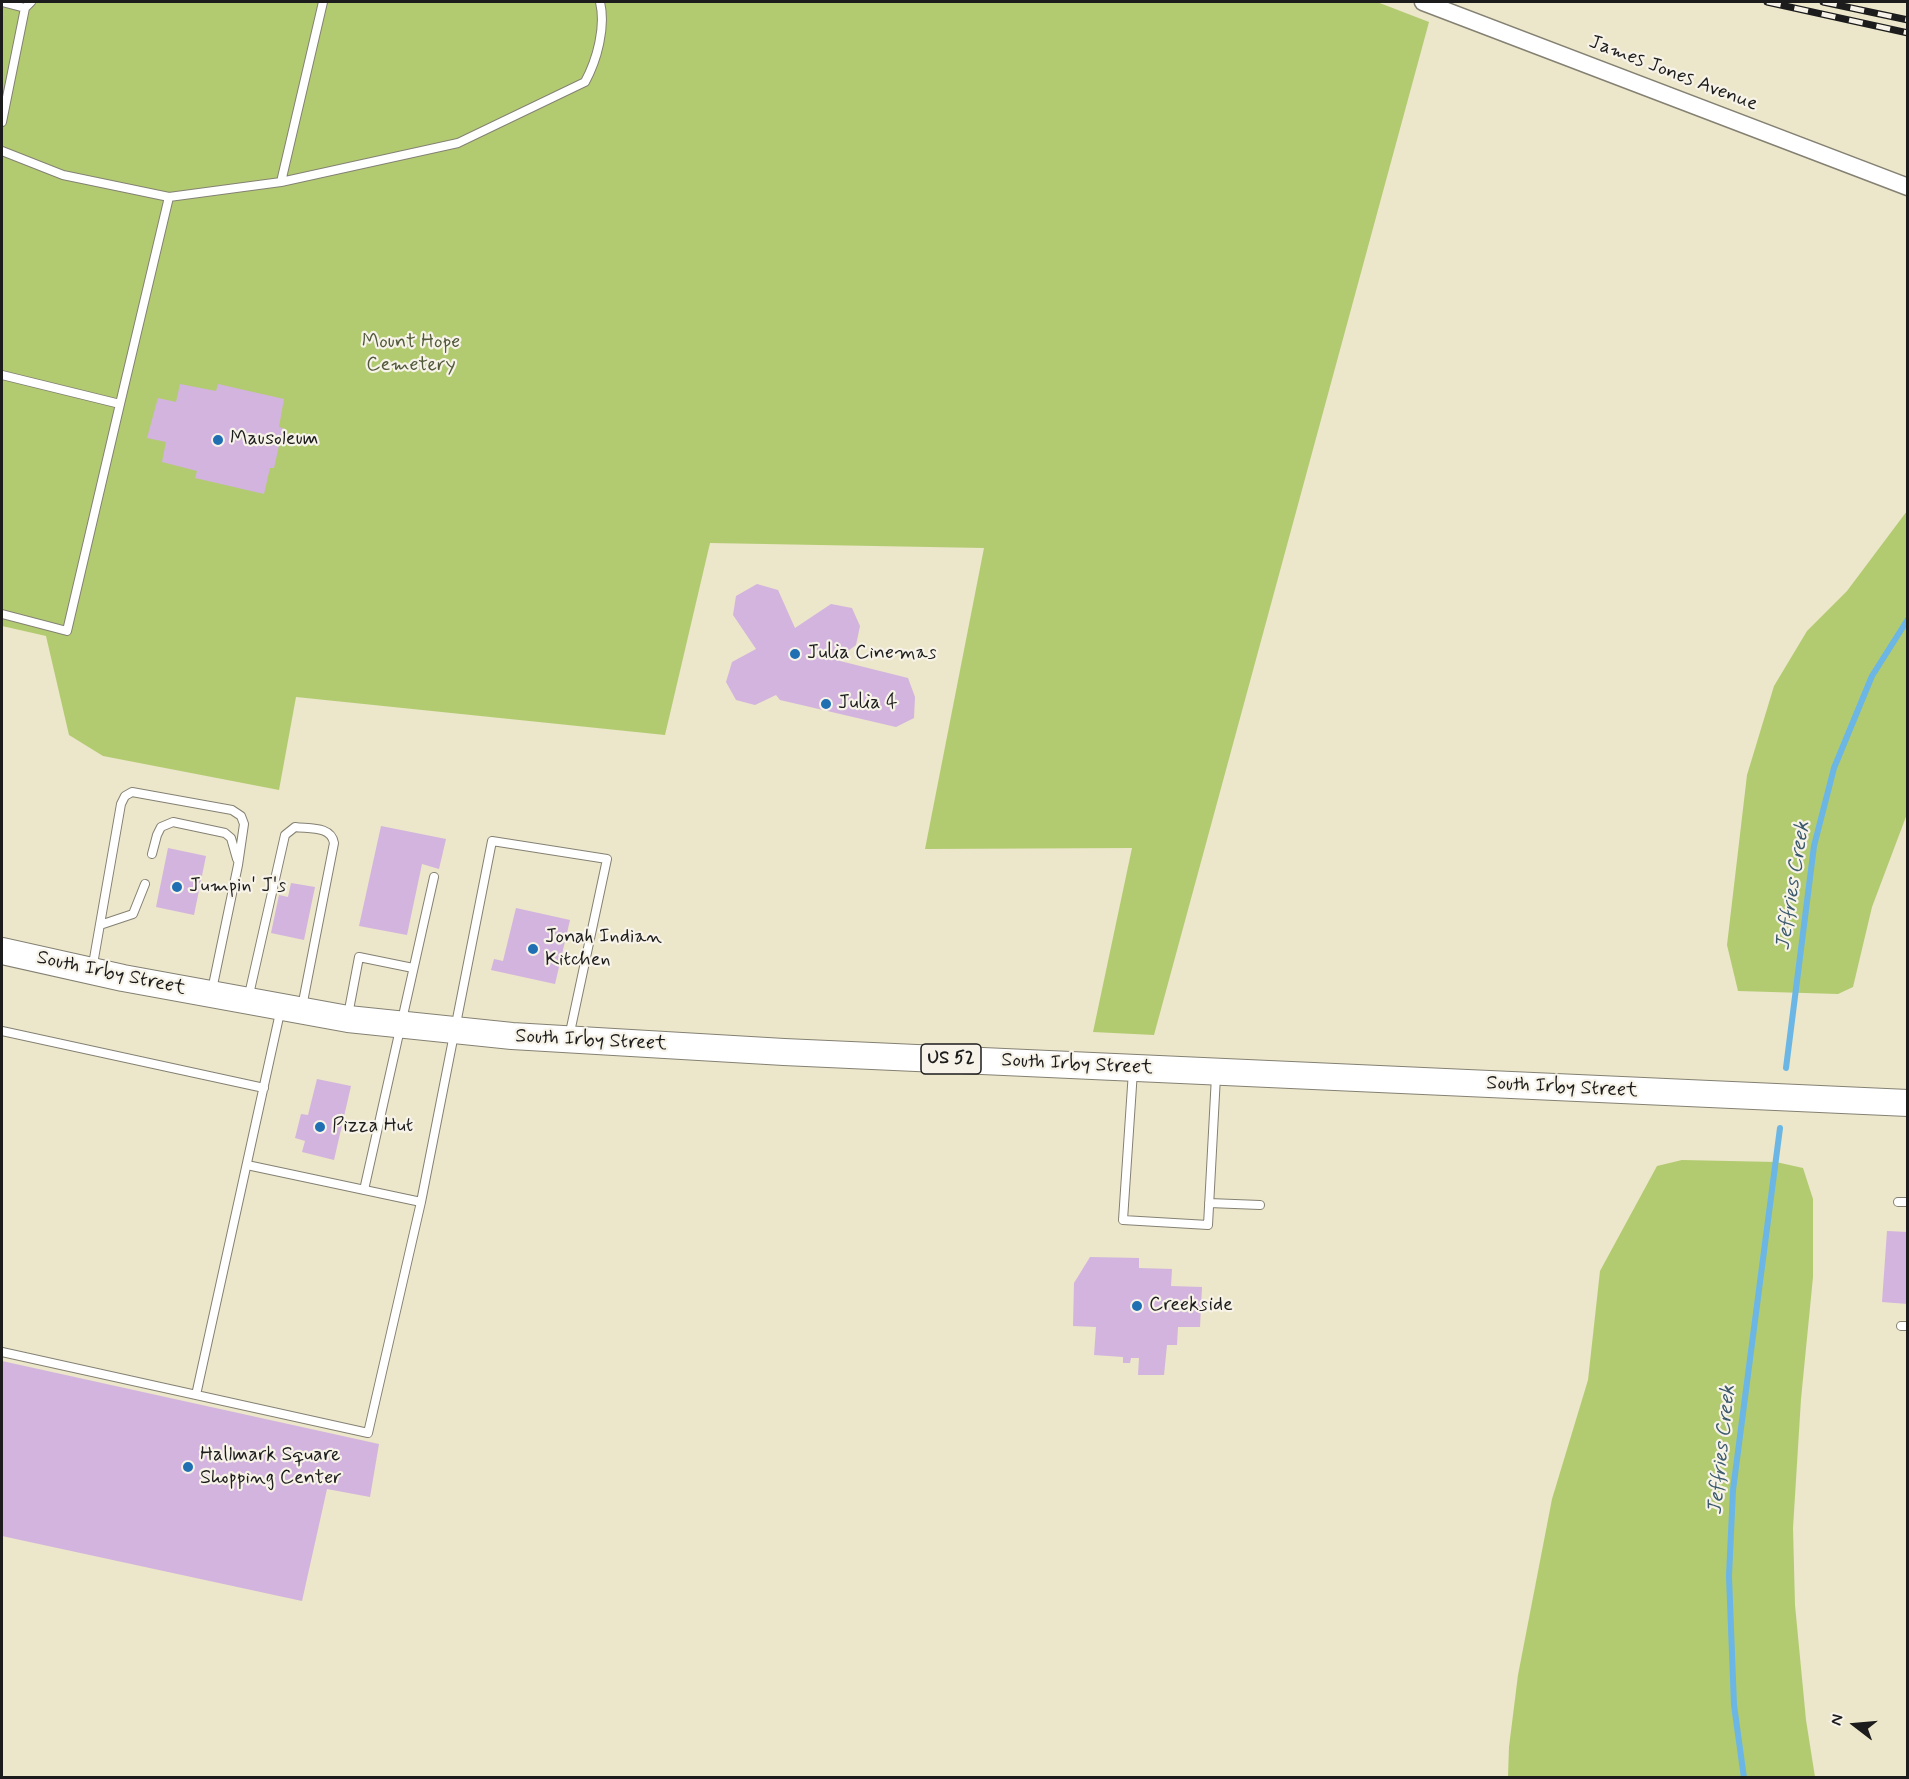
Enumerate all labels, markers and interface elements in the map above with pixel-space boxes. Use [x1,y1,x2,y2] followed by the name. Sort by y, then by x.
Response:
[1585,31,1761,117] street label: James Jones Avenue
[362,331,460,378] park label: Mount Hope Cemetery
[230,428,319,452] place label: Mausoleum
[211,433,225,447] marker: Mausoleum
[807,642,936,666] place label: Julia Cinemas
[788,647,802,661] marker: Julia Cinemas
[838,692,898,716] place label: Julia 4
[819,697,833,711] marker: Julia 4
[1771,820,1817,952] water label: Jeffries Creek
[189,875,286,899] place label: Jumpin' J's
[170,880,184,894] marker: Jumpin' J's
[545,926,662,973] place label: Jonah Indian Kitchen
[526,942,540,956] marker: Jonah Indian Kitchen
[34,947,188,1001] street label: South Irby Street
[515,1025,667,1057] street label: South Irby Street
[921,1044,981,1074] road number: US 52
[1001,1049,1153,1081] street label: South Irby Street
[1486,1072,1638,1104] street label: South Irby Street
[332,1115,413,1139] place label: Pizza Hut
[313,1120,327,1134] marker: Pizza Hut
[1149,1294,1233,1318] place label: Creekside
[1130,1299,1144,1313] marker: Creekside
[1704,1384,1742,1516] water label: Jeffries Creek
[200,1444,342,1491] place label: Hallmark Square Shopping Center
[181,1460,195,1474] marker: Hallmark Square Shopping Center
[1825,1695,1885,1755] north arrow
[1826,1712,1849,1728] text: N

